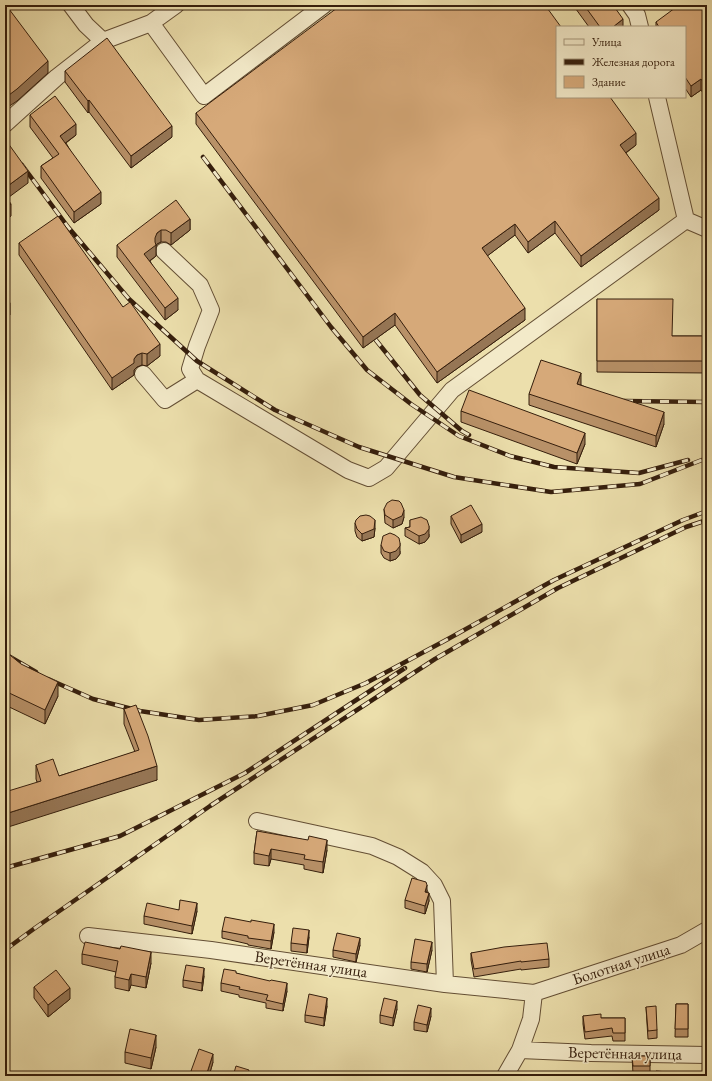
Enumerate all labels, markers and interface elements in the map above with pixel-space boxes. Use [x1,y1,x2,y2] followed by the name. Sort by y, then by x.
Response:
[556,26,686,98] legend
[591,34,622,50] text: Улица
[591,54,675,70] text: Железная дорога
[592,74,626,90] text: Здание
[569,938,673,990] street label: Болотная улица
[253,946,369,982] street label: Веретённая улица
[568,1042,683,1065] street label: Веретённая улица

